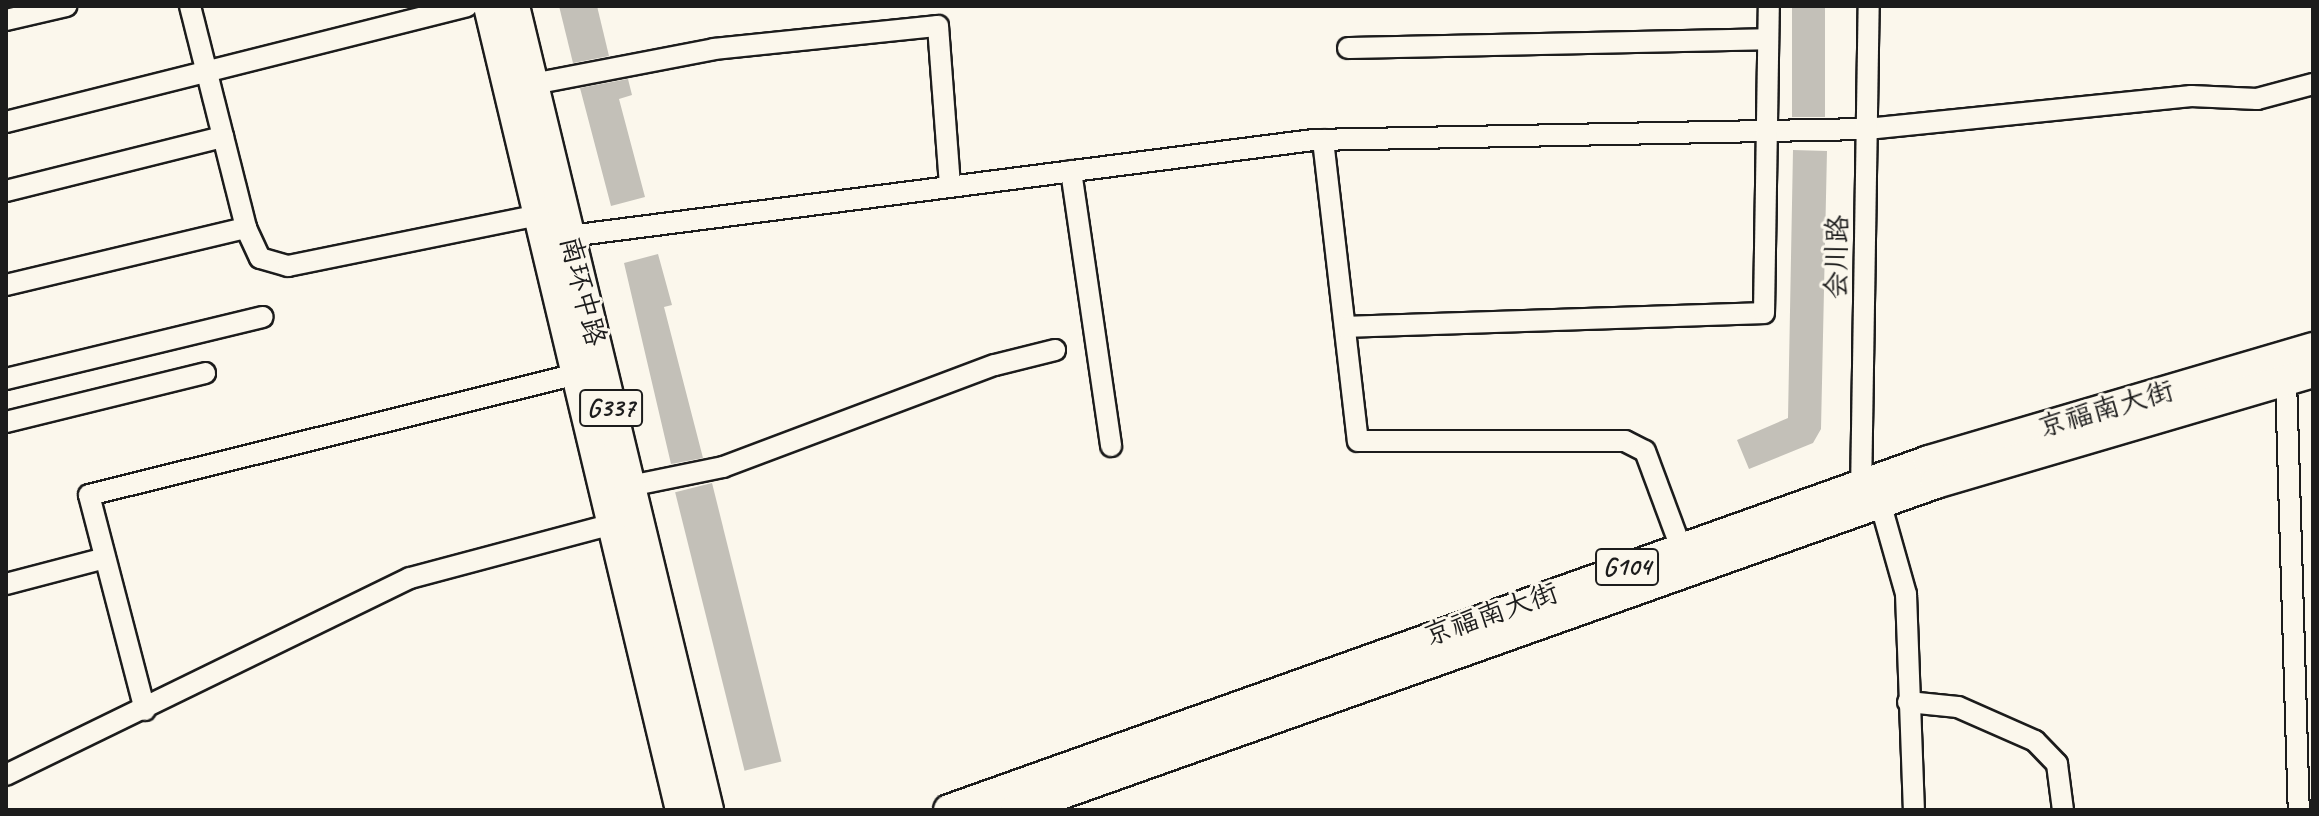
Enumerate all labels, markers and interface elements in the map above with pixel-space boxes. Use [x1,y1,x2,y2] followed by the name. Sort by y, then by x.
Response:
[1819,215,1855,299] street label: 会川路
[553,233,613,349] street label: 南环中路
[2034,374,2178,444] street label: 京福南大街
[579,386,643,430] road number: G337
[1595,545,1659,589] road number: G104
[1419,575,1563,653] street label: 京福南大街

